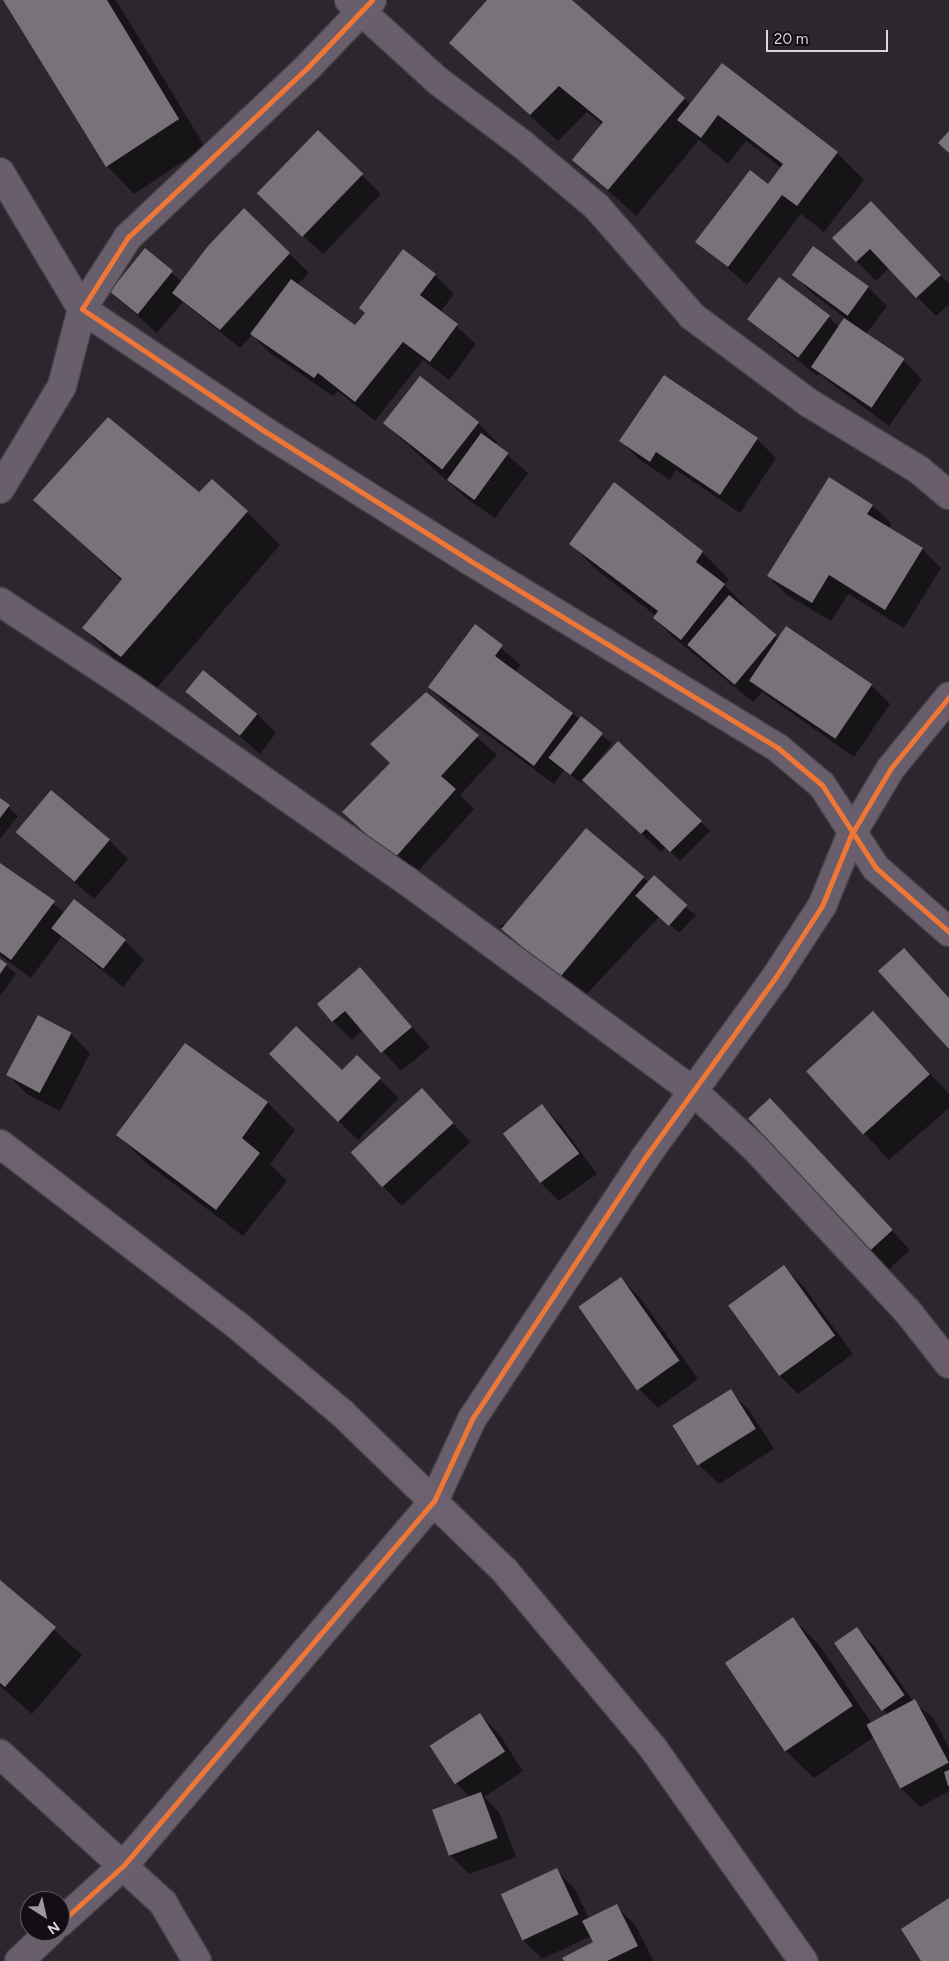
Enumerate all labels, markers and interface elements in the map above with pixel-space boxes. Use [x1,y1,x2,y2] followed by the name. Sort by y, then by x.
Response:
[769,20,892,52] scale bar
[774,30,808,48] text: 20 m
[20,1891,70,1941] north arrow
[44,1918,63,1938] text: N

